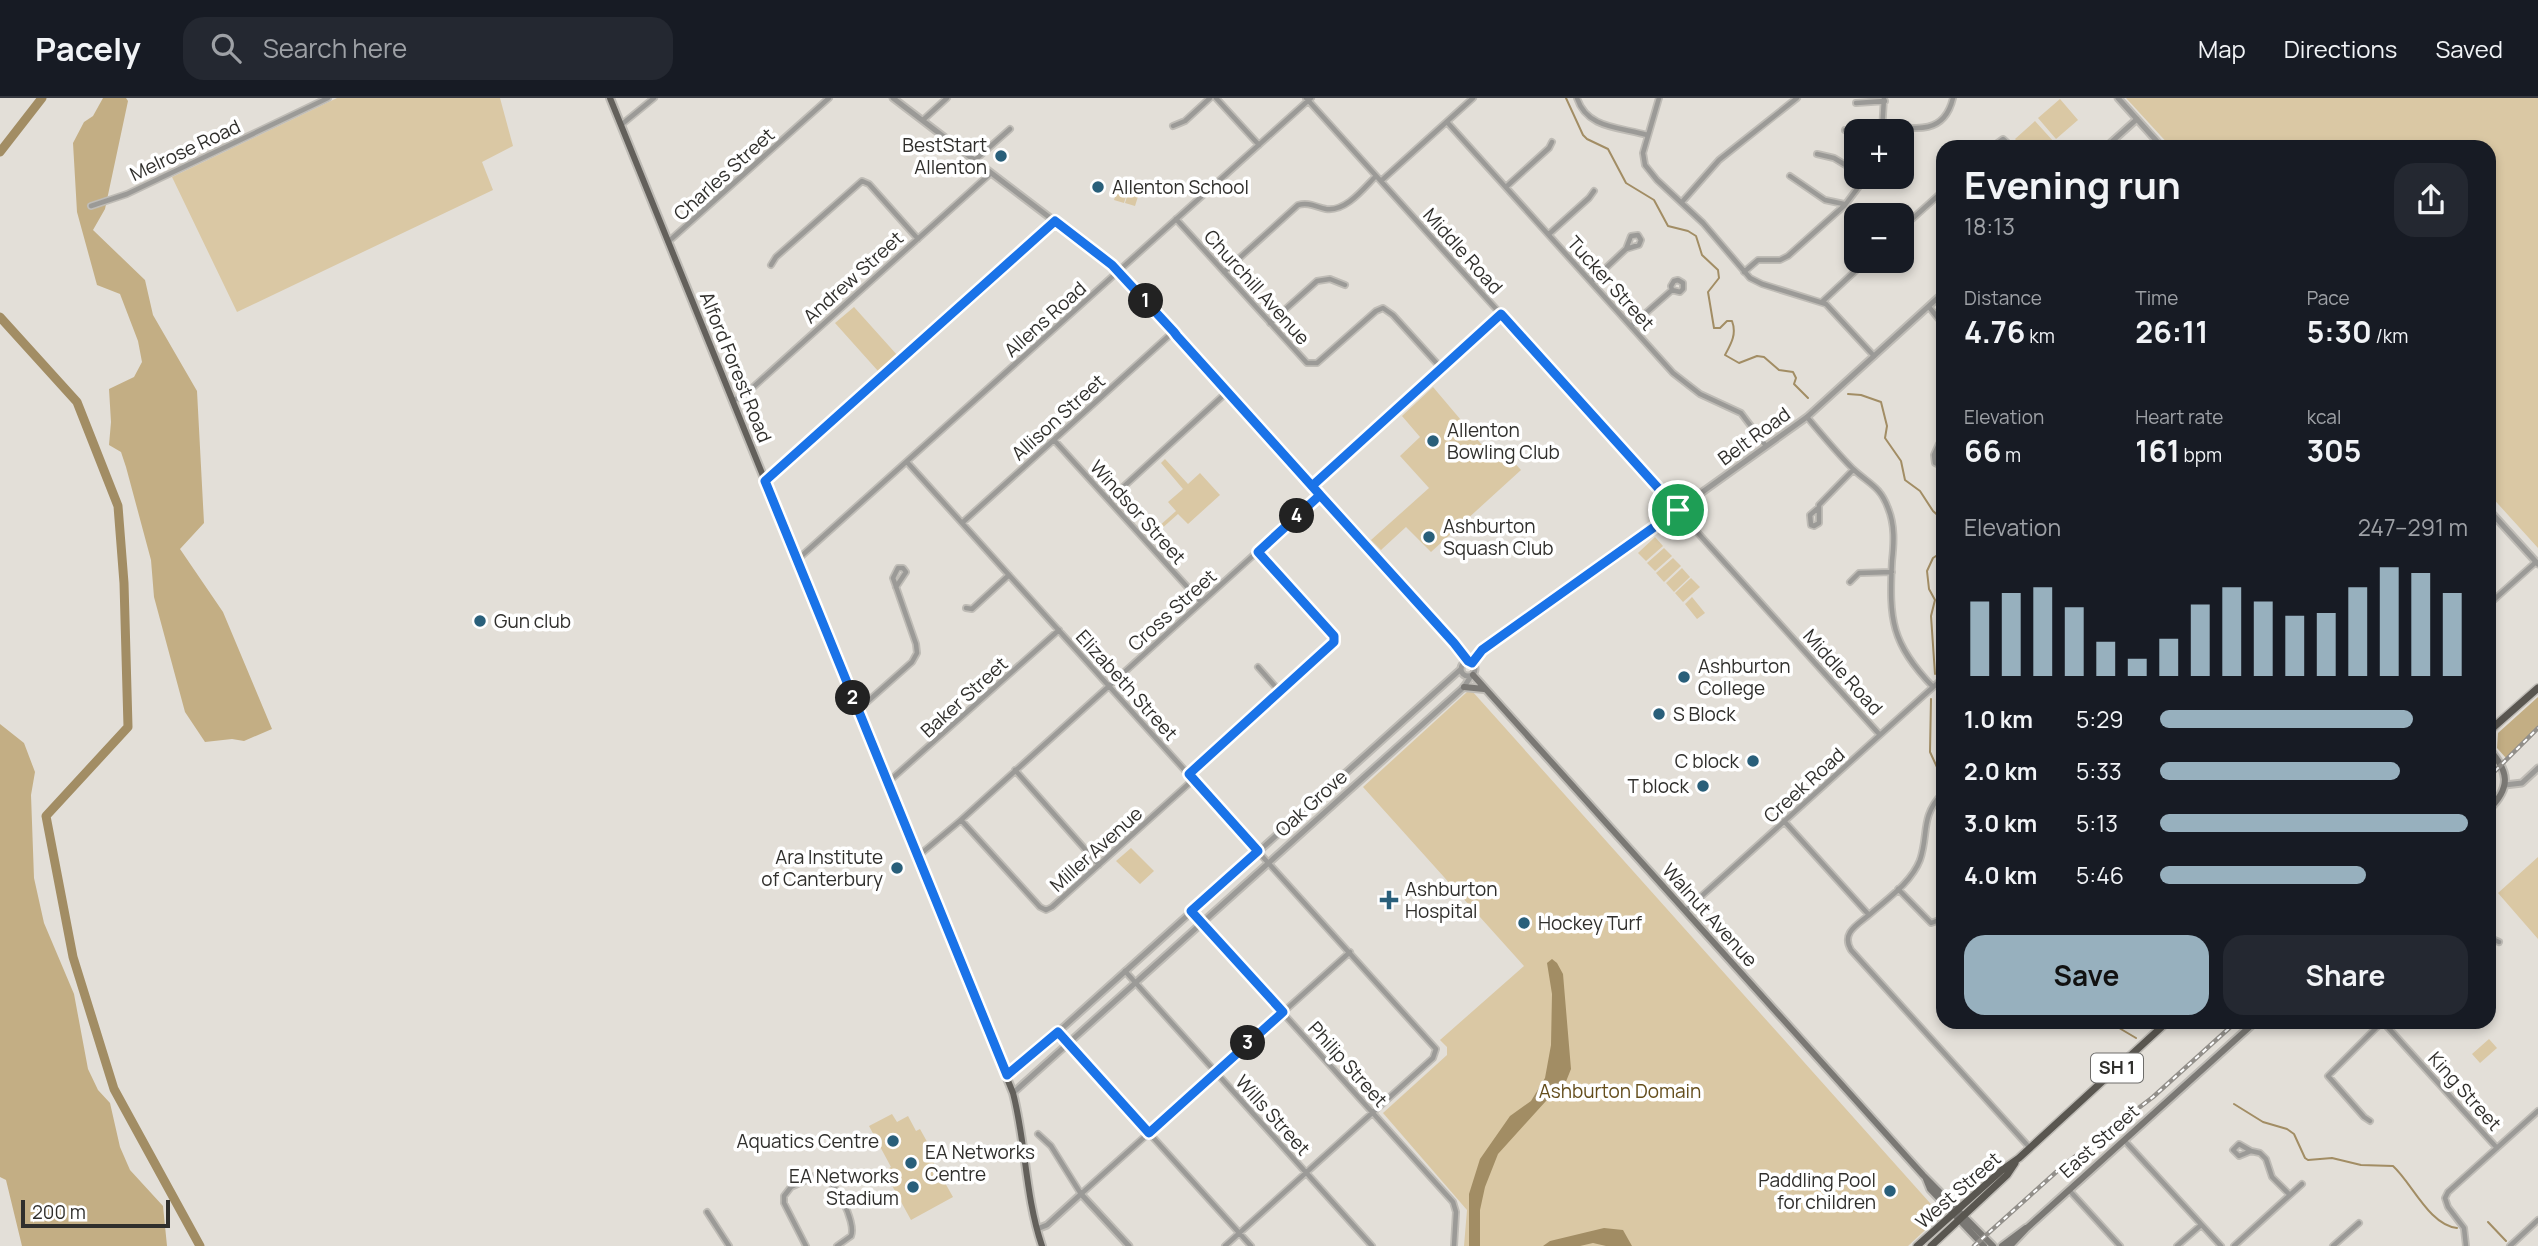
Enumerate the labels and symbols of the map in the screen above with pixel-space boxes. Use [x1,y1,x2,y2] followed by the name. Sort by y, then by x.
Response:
[125,113,245,187] street label: Melrose Road
[668,122,780,226] street label: Charles Street
[902,132,987,180] place label: BestStart Allenton
[993,148,1009,164] marker: BestStart Allenton
[1112,174,1249,200] place label: Allenton School
[1090,179,1106,195] marker: Allenton School
[1417,202,1509,300] street label: Middle Road
[1198,224,1316,350] street label: Churchill Avenue
[797,225,909,329] street label: Andrew Street
[1562,230,1660,336] street label: Tucker Street
[998,275,1092,363] street label: Allens Road
[1128,284,1164,318] pin: 1
[694,288,778,446] street label: Alford Forest Road
[1006,368,1110,466] street label: Allison Street
[1713,401,1795,471] street label: Belt Road
[1447,417,1560,465] place label: Allenton Bowling Club
[1425,433,1441,449] marker: Allenton Bowling Club
[1084,454,1192,570] street label: Windsor Street
[1648,480,1708,540] pin
[1280,498,1314,534] pin: 4
[1443,513,1553,561] place label: Ashburton Squash Club
[1421,529,1437,545] marker: Ashburton Squash Club
[1122,563,1222,657] street label: Cross Street
[494,608,571,634] place label: Gun club
[472,613,488,629] marker: Gun club
[1797,623,1889,721] street label: Middle Road
[1070,624,1184,746] street label: Elizabeth Street
[915,651,1013,743] street label: Baker Street
[1698,653,1790,701] place label: Ashburton College
[1676,669,1692,685] marker: Ashburton College
[836,680,870,716] pin: 2
[1673,701,1736,727] place label: S Block
[1651,706,1667,722] marker: S Block
[1758,742,1850,828] street label: Creek Road
[1675,748,1740,774] place label: C block
[1745,753,1761,769] marker: C block
[1269,764,1353,842] street label: Oak Grove
[1628,773,1690,799] place label: T block
[1695,778,1711,794] marker: T block
[1044,800,1148,898] street label: Miller Avenue
[761,844,883,892] place label: Ara Institute of Canterbury
[1657,858,1763,972] street label: Walnut Avenue
[889,860,905,876] marker: Ara Institute of Canterbury
[1405,876,1497,924] place label: Ashburton Hospital
[1379,890,1399,910] marker: Ashburton Hospital
[1538,910,1642,936] place label: Hockey Turf
[1516,915,1532,931] marker: Hockey Turf
[1303,1016,1393,1112] street label: Philip Street
[1230,1026,1266,1060] pin: 3
[2423,1046,2507,1136] street label: King Street
[2091,1054,2143,1083] road number: SH 1
[1230,1069,1316,1161] street label: Wills Street
[1539,1078,1701,1104] park label: Ashburton Domain
[2054,1098,2144,1184] street label: East Street
[736,1128,879,1154] place label: Aquatics Centre
[885,1133,901,1149] marker: Aquatics Centre
[925,1139,1035,1187] place label: EA Networks Centre
[1910,1146,2006,1234] street label: West Street
[903,1155,919,1171] marker: EA Networks Centre
[789,1163,899,1211] place label: EA Networks Stadium
[1758,1167,1876,1215] place label: Paddling Pool for children
[905,1179,921,1195] marker: EA Networks Stadium
[1882,1183,1898,1199] marker: Paddling Pool for children
[21,1197,170,1229] scale bar

